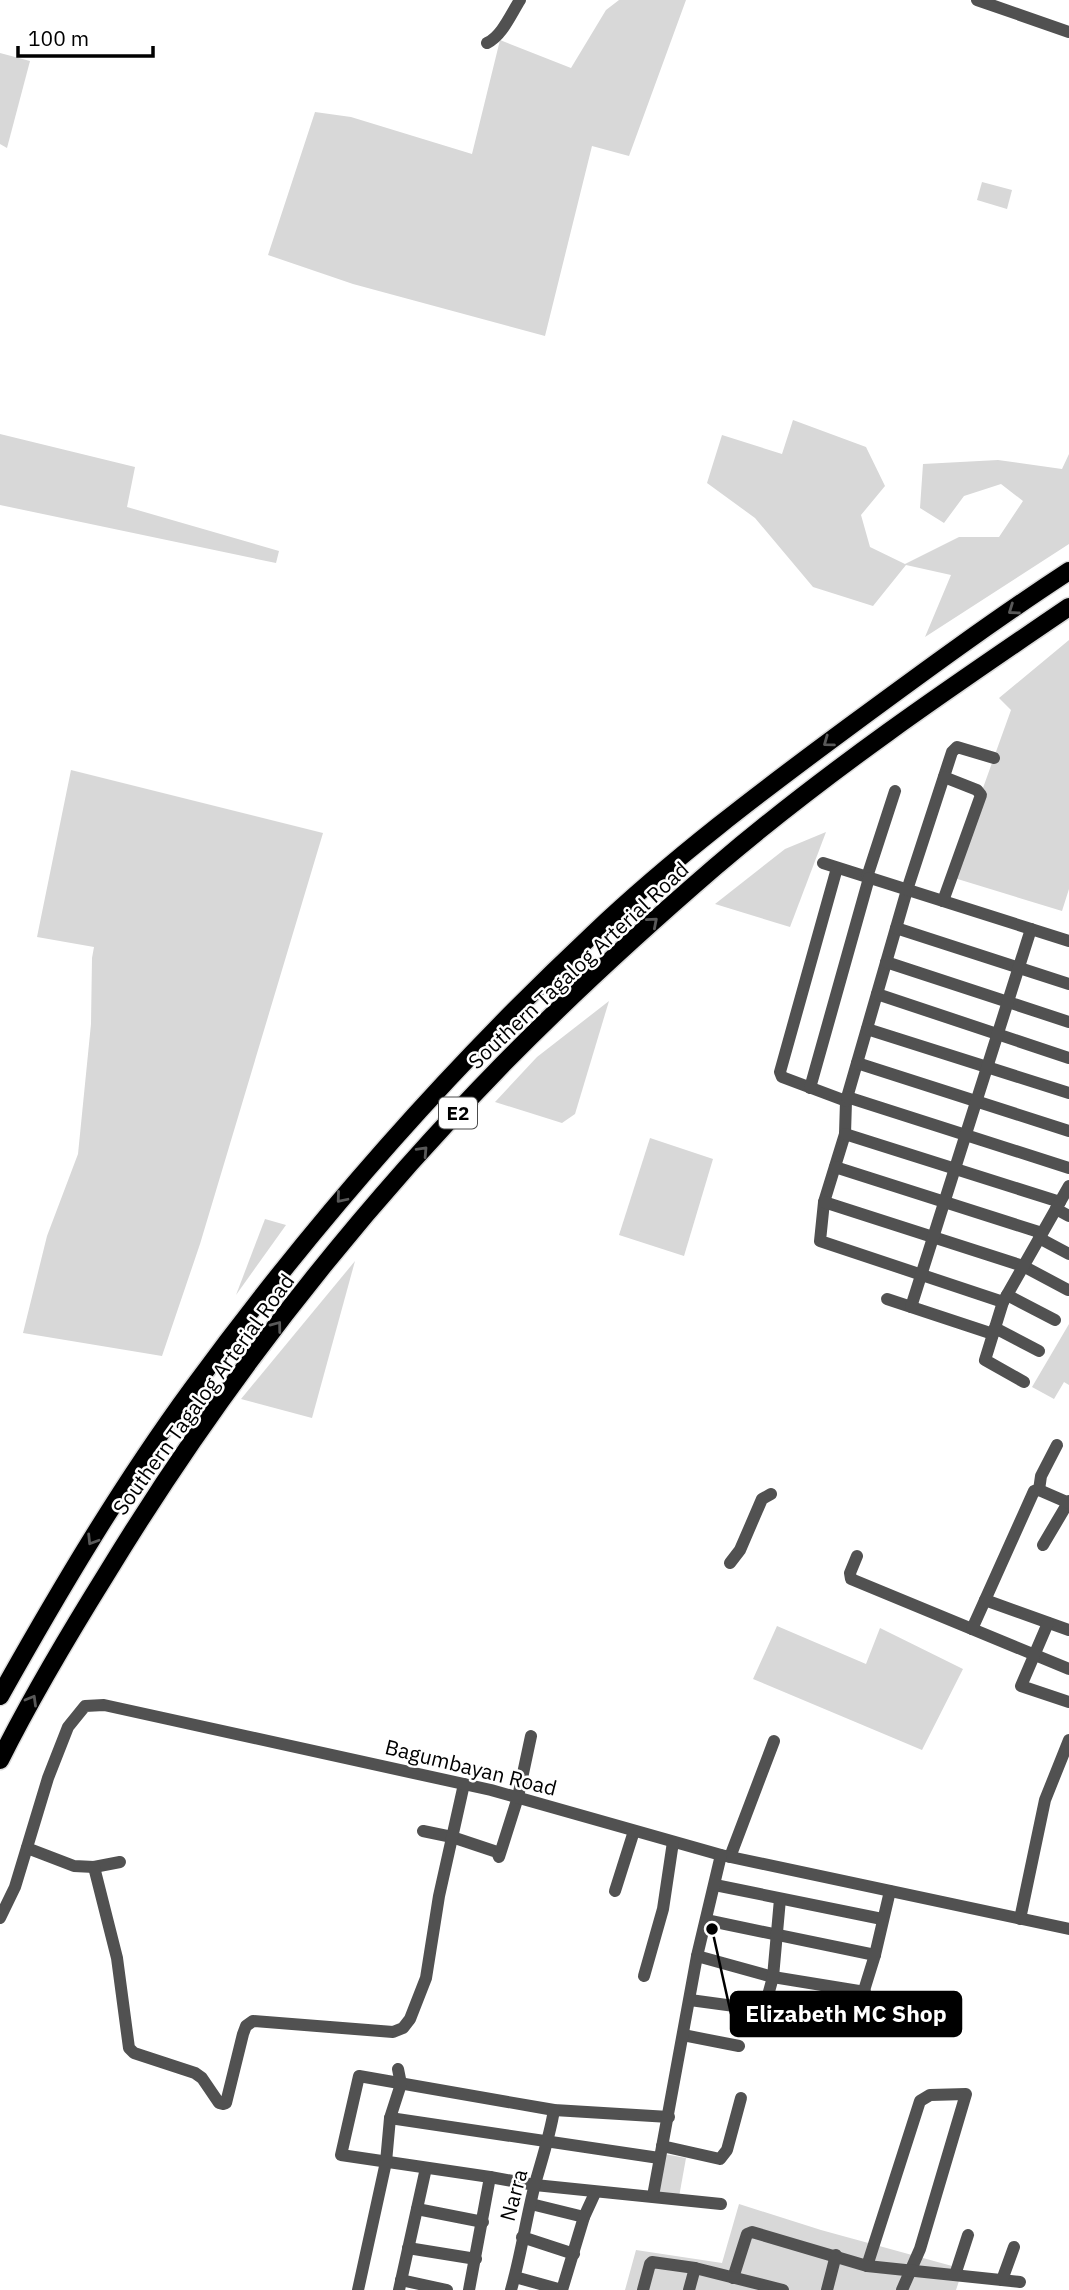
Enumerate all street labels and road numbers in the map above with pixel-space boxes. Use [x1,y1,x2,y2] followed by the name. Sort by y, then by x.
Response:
[462,855,694,1075] street label: Southern Tagalog Arterial Road
[439,1098,477,1128] road number: E2
[106,1268,300,1520] street label: Southern Tagalog Arterial Road
[382,1732,560,1802] street label: Bagumbayan Road
[493,2166,533,2224] street label: Narra

